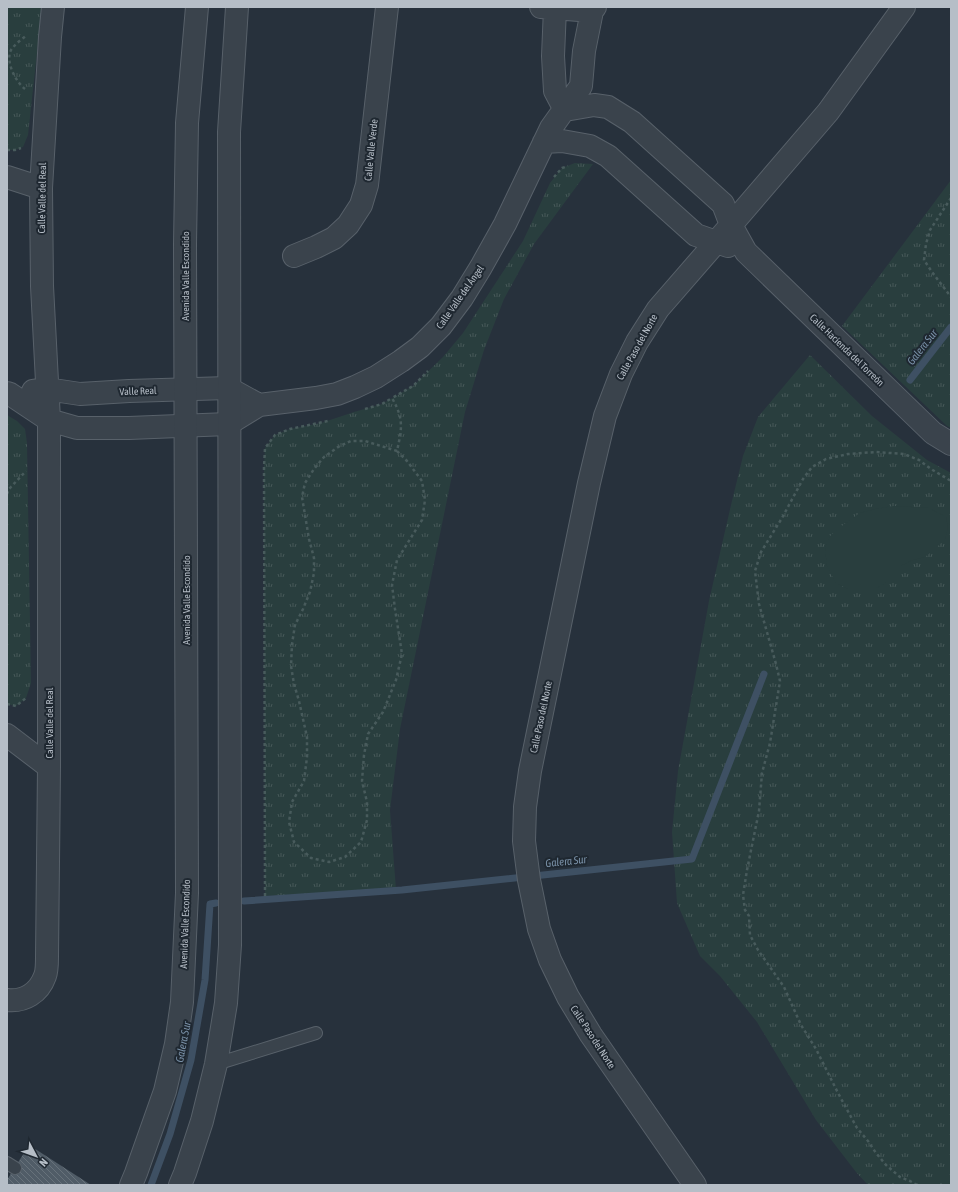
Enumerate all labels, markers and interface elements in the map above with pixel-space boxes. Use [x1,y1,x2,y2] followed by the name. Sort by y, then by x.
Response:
[362,118,380,181] street label: Calle Valle Verde
[36,162,48,233] street label: Calle Valle del Real
[180,231,191,321] street label: Avenida Valle Escondido
[434,263,486,331] street label: Calle Valle del Ángel
[614,312,660,382] street label: Calle Paso del Norte
[808,312,886,388] street label: Calle Hacienda del Torreón
[905,326,940,367] water label: Galera Sur
[119,385,157,397] street label: Valle Real
[181,555,192,645] street label: Avenida Valle Escondido
[528,680,554,754] street label: Calle Paso del Norte
[44,687,55,758] street label: Calle Valle del Real
[545,853,588,869] water label: Galera Sur
[178,879,192,969] street label: Avenida Valle Escondido
[568,1003,618,1071] street label: Calle Paso del Norte
[173,1020,193,1063] water label: Galera Sur
[16,1136,56,1176] north arrow
[37,1156,50,1169] text: N

